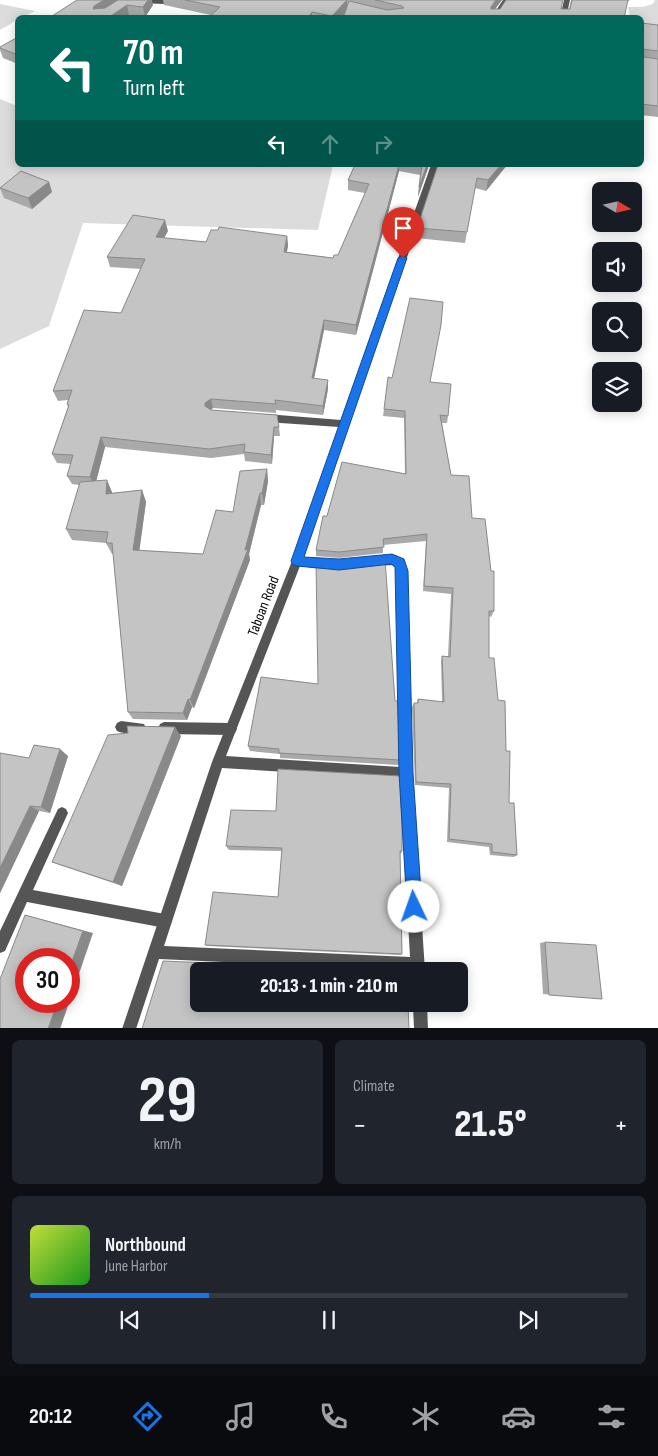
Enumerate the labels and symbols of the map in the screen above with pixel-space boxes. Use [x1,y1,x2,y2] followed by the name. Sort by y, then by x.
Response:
[592,182,642,232] north arrow
[382,207,424,258] pin
[243,573,284,639] street label: Taboan Road
[387,880,439,932] position arrow
[15,948,80,1013] speed limit sign: 30

